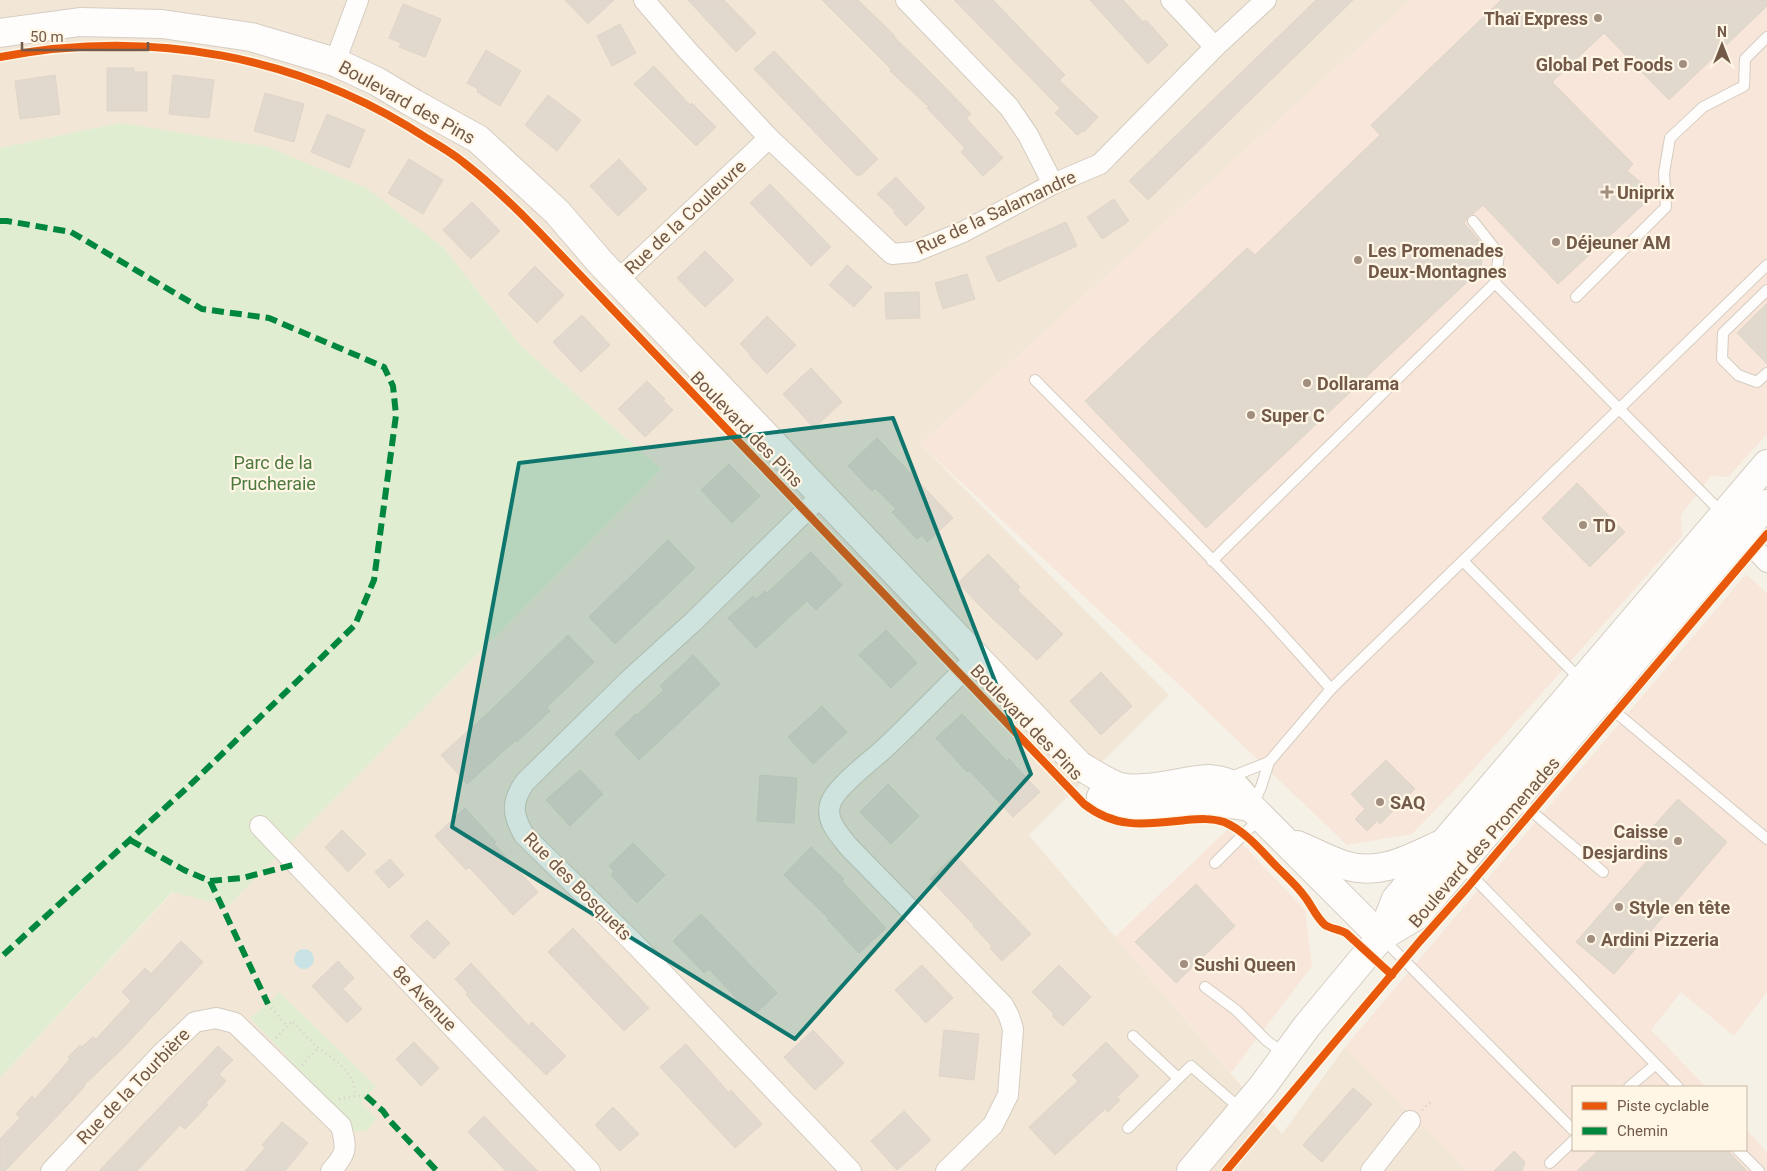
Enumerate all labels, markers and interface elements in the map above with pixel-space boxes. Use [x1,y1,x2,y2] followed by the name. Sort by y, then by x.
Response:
[1484,8,1588,29] place label: Thaï Express
[1592,12,1604,24] marker: Thaï Express
[22,20,149,52] scale bar
[1697,20,1747,70] north arrow
[1717,24,1727,40] text: N
[30,28,64,46] text: 50 m
[1536,54,1673,75] place label: Global Pet Foods
[335,56,479,148] street label: Boulevard des Pins
[1677,58,1689,70] marker: Global Pet Foods
[620,156,750,278] street label: Rue de la Couleuvre
[913,166,1079,258] street label: Rue de la Salamandre
[1617,182,1675,203] place label: Uniprix
[1601,186,1613,198] marker: Uniprix
[1566,232,1671,253] place label: Déjeuner AM
[1550,236,1562,248] marker: Déjeuner AM
[1368,240,1507,282] place label: Les Promenades Deux-Montagnes
[1352,254,1364,266] marker: Les Promenades Deux-Montagnes
[686,367,808,491] street label: Boulevard des Pins
[1317,373,1400,394] place label: Dollarama
[1301,377,1313,389] marker: Dollarama
[1261,405,1325,426] place label: Super C
[1245,409,1257,421] marker: Super C
[230,452,316,494] park label: Parc de la Prucheraie
[1593,515,1616,536] place label: TD
[1577,519,1589,531] marker: TD
[966,660,1088,784] street label: Boulevard des Pins
[1404,752,1564,932] street label: Boulevard des Promenades
[1390,792,1425,813] place label: SAQ
[1374,796,1386,808] marker: SAQ
[1582,821,1668,863] place label: Caisse Desjardins
[520,828,636,944] street label: Rue des Bosquets
[1672,835,1684,847] marker: Caisse Desjardins
[1629,897,1730,918] place label: Style en tête
[1613,901,1625,913] marker: Style en tête
[1601,929,1719,950] place label: Ardini Pizzeria
[1585,933,1597,945] marker: Ardini Pizzeria
[1194,954,1296,975] place label: Sushi Queen
[1178,958,1190,970] marker: Sushi Queen
[389,961,461,1035] street label: 8e Avenue
[72,1024,194,1148] street label: Rue de la Tourbière
[1572,1086,1747,1151] legend
[1617,1097,1709,1115] text: Piste cyclable
[1617,1122,1668,1140] text: Chemin

